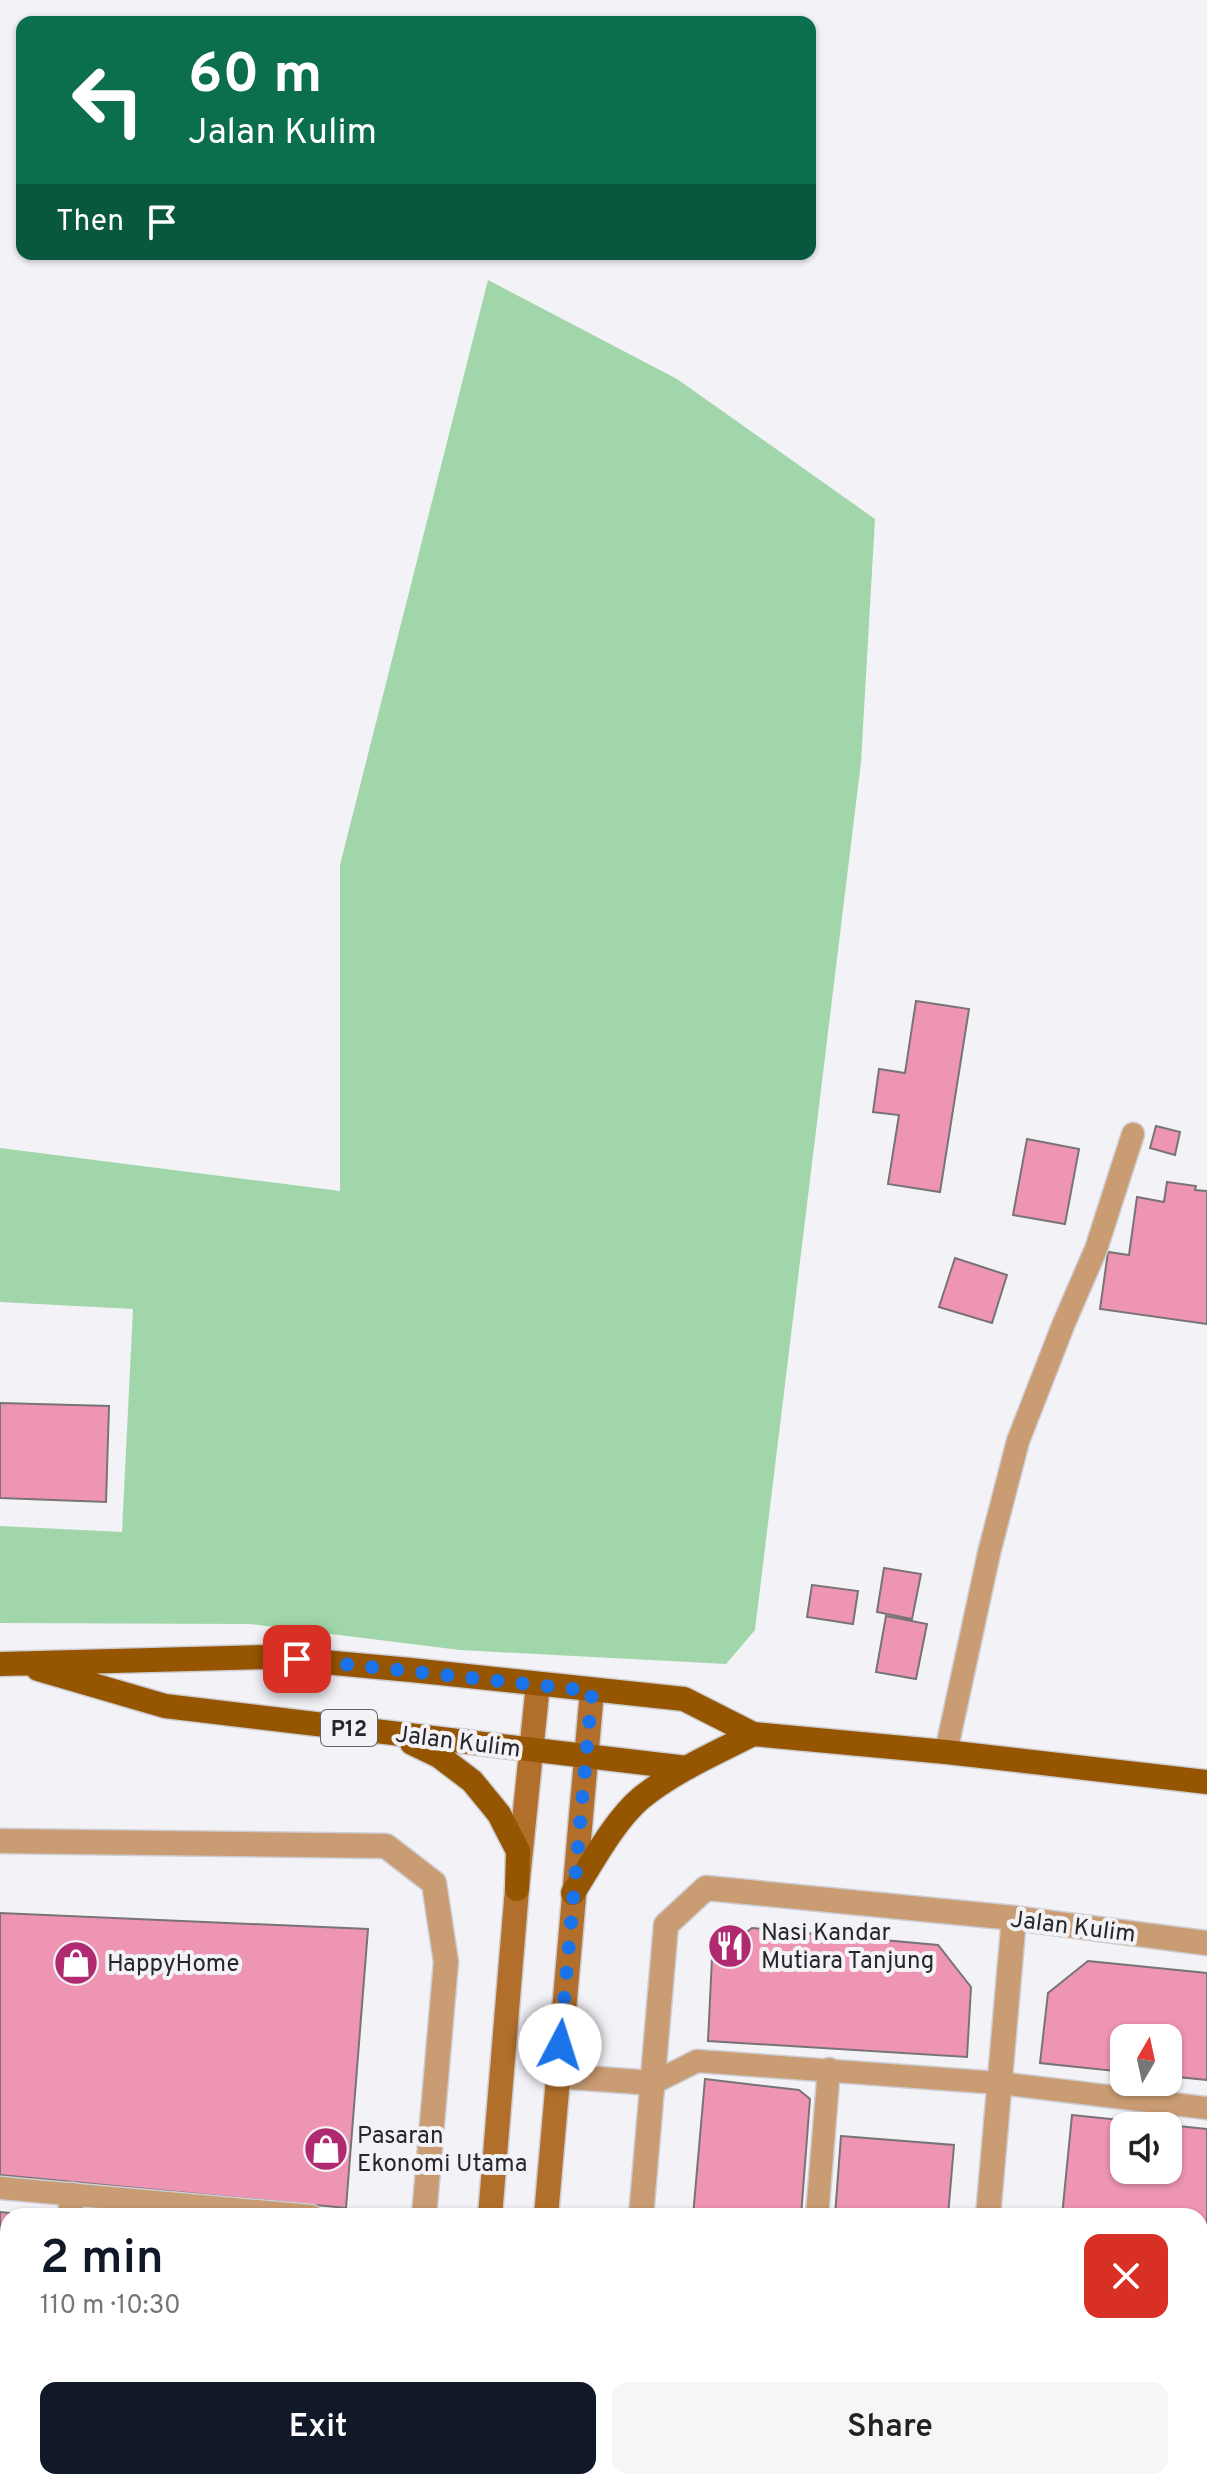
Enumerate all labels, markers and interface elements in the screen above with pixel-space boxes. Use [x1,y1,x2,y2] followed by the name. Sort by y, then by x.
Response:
[188,42,322,112] text: 60 m
[56,48,160,152] icon: left
[188,111,377,157] text: Jalan Kulim
[140,200,184,244] icon: arrive
[56,204,124,241] text: Then
[263,1625,331,1693] pin
[275,1637,319,1681] icon: arrive
[321,1710,377,1746] road number: P12
[393,1720,522,1766] street label: Jalan Kulim
[1008,1905,1137,1951] street label: Jalan Kulim
[761,1919,934,1977] place label: Nasi Kandar Mutiara Tanjung
[706,1922,754,1970] restaurant icon: Nasi Kandar Mutiara Tanjung
[52,1939,100,1987] shop icon: HappyHome
[107,1950,239,1980] place label: HappyHome
[518,2003,602,2087] position arrow
[1110,2024,1182,2096] north arrow
[1110,2024,1182,2184] map controls
[1110,2112,1182,2184] button: sound
[357,2122,527,2180] place label: Pasaran Ekonomi Utama
[302,2125,350,2173] shop icon: Pasaran Ekonomi Utama
[40,2230,164,2290] text: 2 min
[1084,2234,1168,2318] button: close
[40,2290,181,2323] text: 110 m · 10:30
[40,2382,596,2474] button: Exit
[612,2382,1168,2474] button: Share

